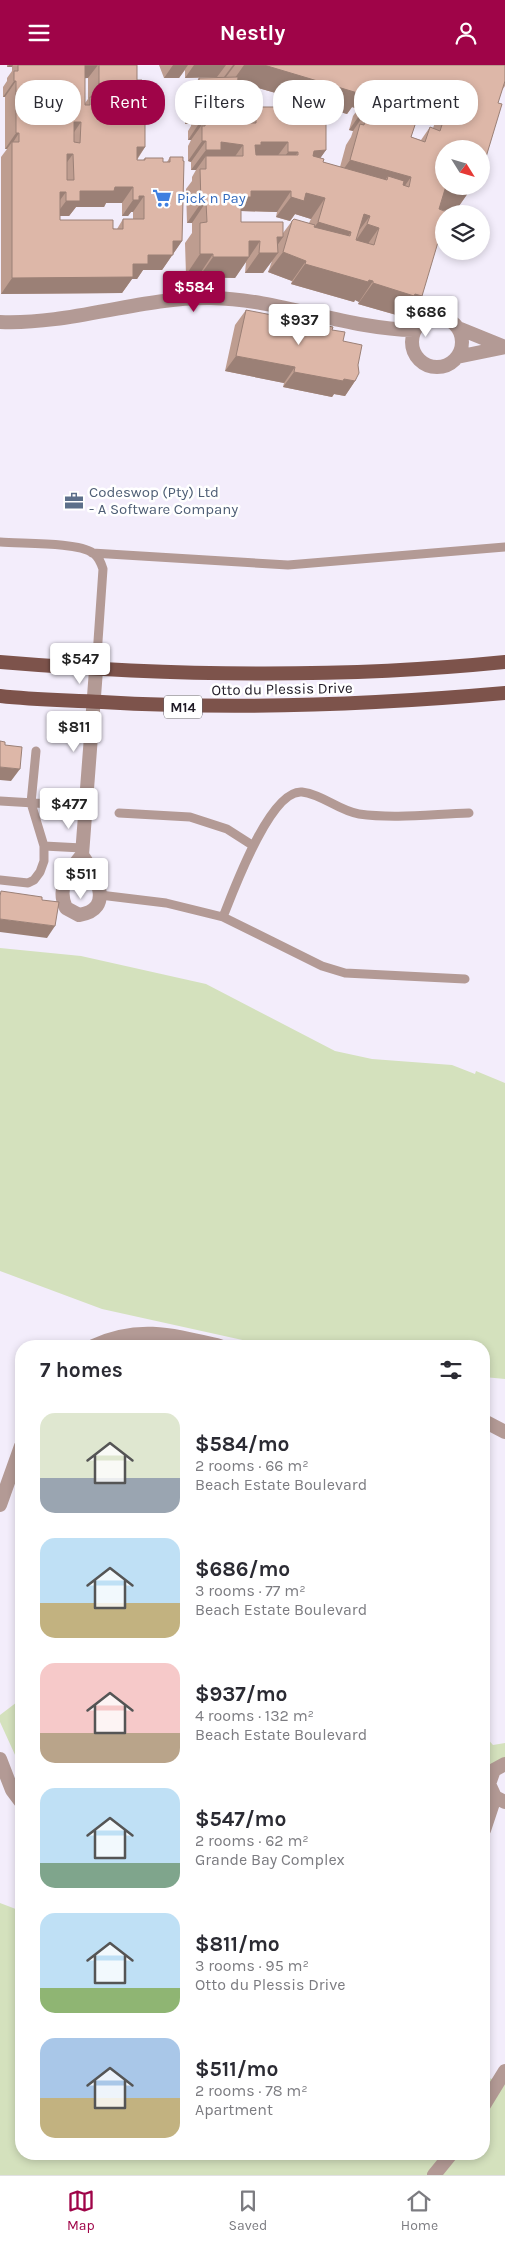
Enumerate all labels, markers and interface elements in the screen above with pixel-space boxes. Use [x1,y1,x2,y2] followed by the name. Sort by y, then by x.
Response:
[25,19,53,47] icon: menu
[452,19,480,47] icon: person
[220,20,285,46] text: Nestly
[15,80,81,125] chip: Buy
[91,80,165,125] chip: Rent
[175,80,263,125] chip: Filters
[273,80,344,125] chip: New
[354,80,478,125] chip: Apartment
[435,140,490,195] north arrow
[435,140,490,260] map controls
[151,187,173,209] supermarket icon: Pick n Pay
[177,189,246,207] place label: Pick n Pay
[435,205,490,260] button: layers
[164,271,224,313] pin: $584
[174,277,214,296] text: $584
[396,295,456,338] pin: $686
[406,302,446,321] text: $686
[269,303,329,346] pin: $937
[280,310,318,329] text: $937
[89,483,238,518] place label: Codeswop (Pty) Ltd - A Software Company
[63,490,85,512] office icon: Codeswop (Pty) Ltd - A Software Company
[50,643,110,685] pin: $547
[61,649,99,668] text: $547
[211,679,353,699] street label: Otto du Plessis Drive
[164,695,202,719] road number: M14
[44,711,104,753] pin: $811
[58,717,90,736] text: $811
[39,787,99,830] pin: $477
[51,794,87,813] text: $477
[51,857,111,900] pin: $511
[65,864,97,883] text: $511
[437,1356,465,1384] icon: filters
[40,1358,123,1382] text: 7 homes
[195,1432,289,1456] text: $584/mo
[80,1433,140,1493] icon: home
[195,1456,309,1475] text: 2 rooms · 66 m²
[195,1475,367,1494] text: Beach Estate Boulevard
[195,1557,290,1581] text: $686/mo
[80,1558,140,1618] icon: home
[195,1581,306,1600] text: 3 rooms · 77 m²
[195,1600,367,1619] text: Beach Estate Boulevard
[195,1682,288,1706] text: $937/mo
[80,1683,140,1743] icon: home
[195,1706,314,1725] text: 4 rooms · 132 m²
[195,1725,367,1744] text: Beach Estate Boulevard
[195,1807,286,1831] text: $547/mo
[80,1808,140,1868] icon: home
[195,1831,309,1850] text: 2 rooms · 62 m²
[195,1850,345,1869] text: Grande Bay Complex
[195,1932,280,1956] text: $811/mo
[80,1933,140,1993] icon: home
[195,1956,309,1975] text: 3 rooms · 95 m²
[195,1975,346,1994] text: Otto du Plessis Drive
[195,2057,278,2081] text: $511/mo
[80,2058,140,2118] icon: home
[195,2081,308,2100] text: 2 rooms · 78 m²
[195,2100,273,2119] text: Apartment
[67,2187,95,2234] tab: Map
[228,2187,267,2234] tab: Saved
[401,2187,438,2234] tab: Home

